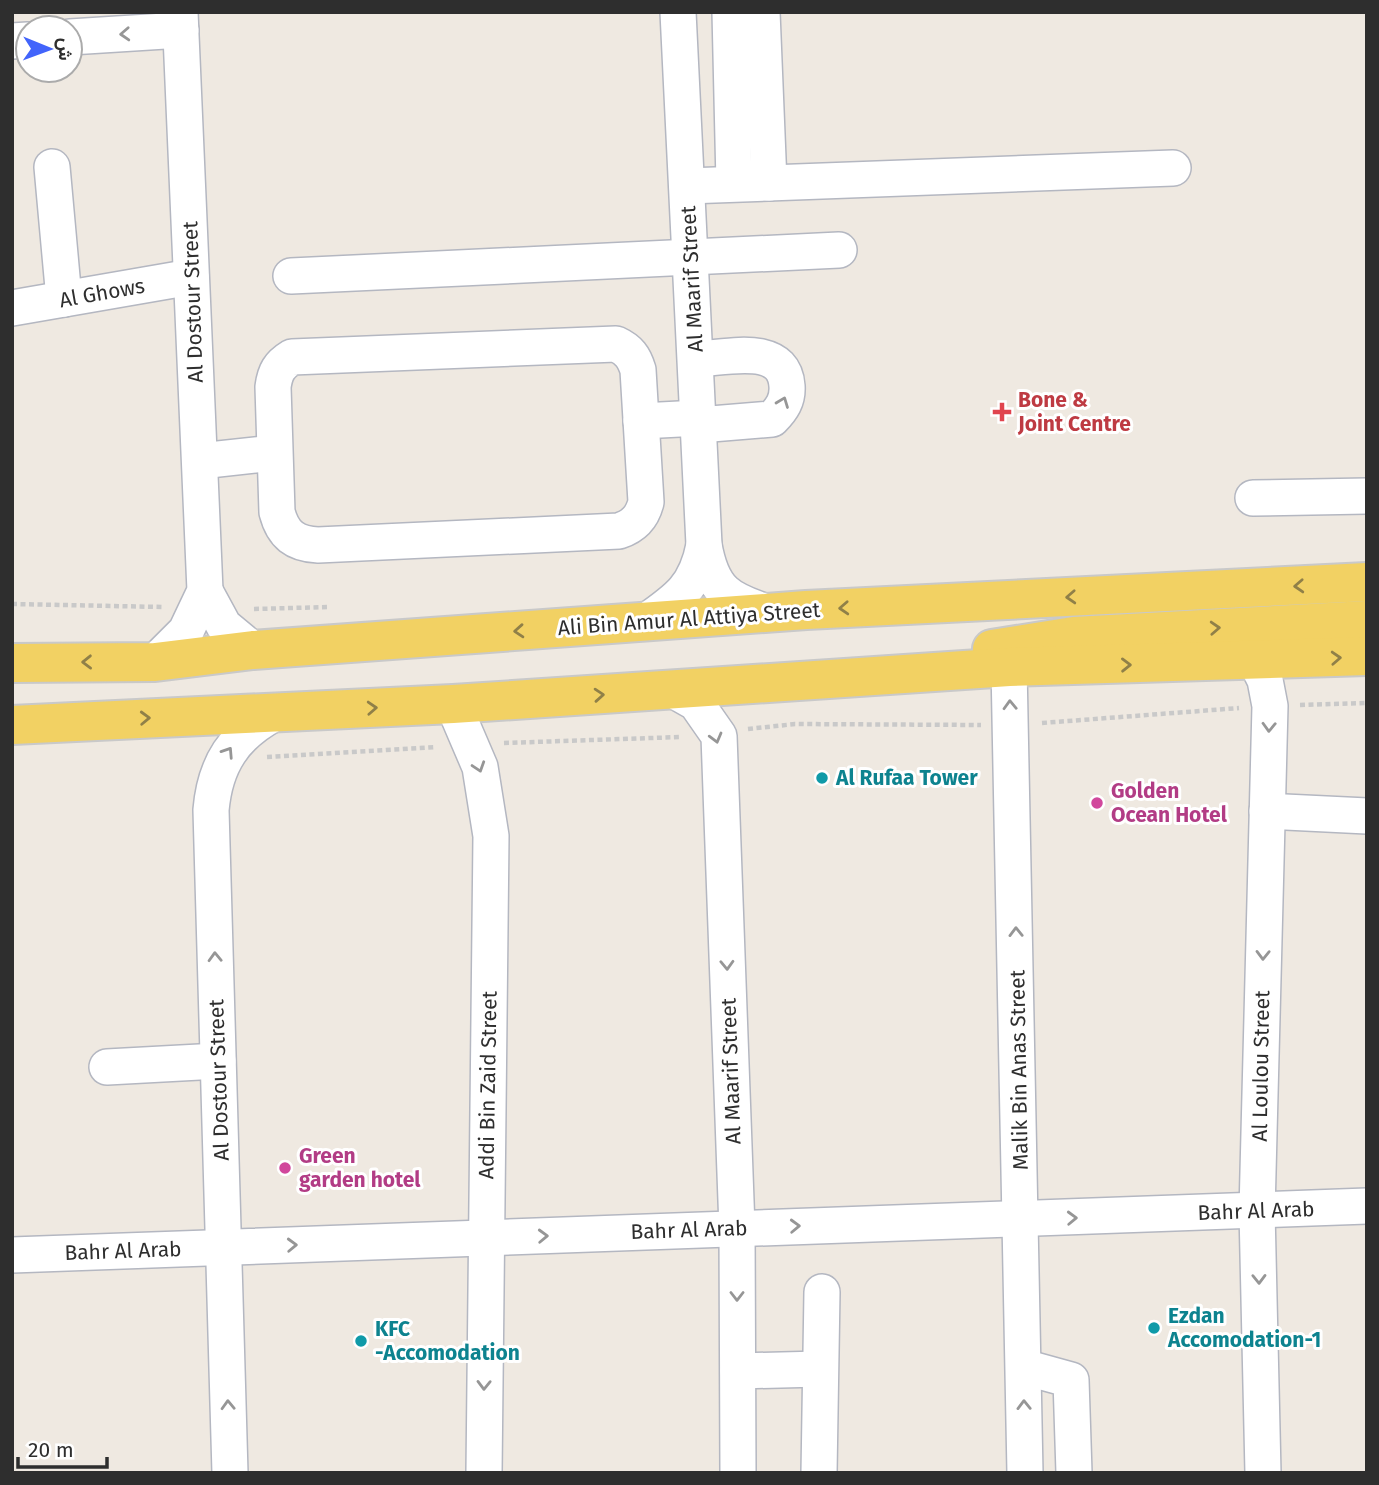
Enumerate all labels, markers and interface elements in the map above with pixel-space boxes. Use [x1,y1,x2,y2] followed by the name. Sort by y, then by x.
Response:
[14,14,84,84] north arrow
[120,26,131,41] one-way arrow
[54,38,77,61] text: ش
[675,205,709,353] street label: Al Maarif Street
[177,220,209,383] street label: Al Dostour Street
[57,273,147,313] street label: Al Ghows
[1017,387,1131,437] place label: Bone & Joint Centre
[774,397,788,409] one-way arrow
[992,402,1012,422] marker: Bone & Joint Centre
[1293,578,1304,593] one-way arrow
[1066,590,1077,605] one-way arrow
[557,597,821,641] street label: Ali Bin Amur Al Attiya Street
[838,601,849,616] one-way arrow
[1210,621,1221,636] one-way arrow
[514,623,525,638] one-way arrow
[1330,650,1341,665] one-way arrow
[81,654,92,670] one-way arrow
[1122,657,1132,673] one-way arrow
[594,687,605,702] one-way arrow
[1003,699,1018,710] one-way arrow
[367,700,378,715] one-way arrow
[139,711,150,726] one-way arrow
[1261,723,1277,733] one-way arrow
[708,732,722,744] one-way arrow
[220,747,233,760] one-way arrow
[470,760,485,772] one-way arrow
[835,765,978,791] place label: Al Rufaa Tower
[814,770,830,786] marker: Al Rufaa Tower
[1111,778,1228,828] place label: Golden Ocean Hotel
[1089,795,1105,811] marker: Golden Ocean Hotel
[1008,926,1024,937] one-way arrow
[1256,949,1271,960] one-way arrow
[208,951,223,962] one-way arrow
[720,959,735,970] one-way arrow
[1004,969,1034,1170] street label: Malik Bin Anas Street
[473,990,503,1179] street label: Addi Bin Zaid Street
[1247,990,1275,1142] street label: Al Loulou Street
[715,997,747,1145] street label: Al Maarif Street
[203,998,235,1161] street label: Al Dostour Street
[299,1143,421,1193] place label: Green garden hotel
[277,1160,293,1176] marker: Green garden hotel
[1197,1196,1315,1226] street label: Bahr Al Arab
[1066,1210,1077,1225] one-way arrow
[630,1215,748,1245] street label: Bahr Al Arab
[791,1218,801,1234] one-way arrow
[538,1228,549,1243] one-way arrow
[64,1236,182,1266] street label: Bahr Al Arab
[286,1237,297,1252] one-way arrow
[1251,1275,1267,1285] one-way arrow
[729,1291,745,1302] one-way arrow
[1167,1303,1321,1353] place label: Ezdan Accomodation-1
[375,1316,520,1366] place label: KFC -Accomodation
[1146,1320,1162,1336] marker: Ezdan Accomodation-1
[353,1333,369,1349] marker: KFC -Accomodation
[477,1380,492,1391] one-way arrow
[220,1399,236,1409] one-way arrow
[1016,1399,1032,1409] one-way arrow
[18,1426,107,1470] scale bar
[28,1437,74,1463] text: 20 m

